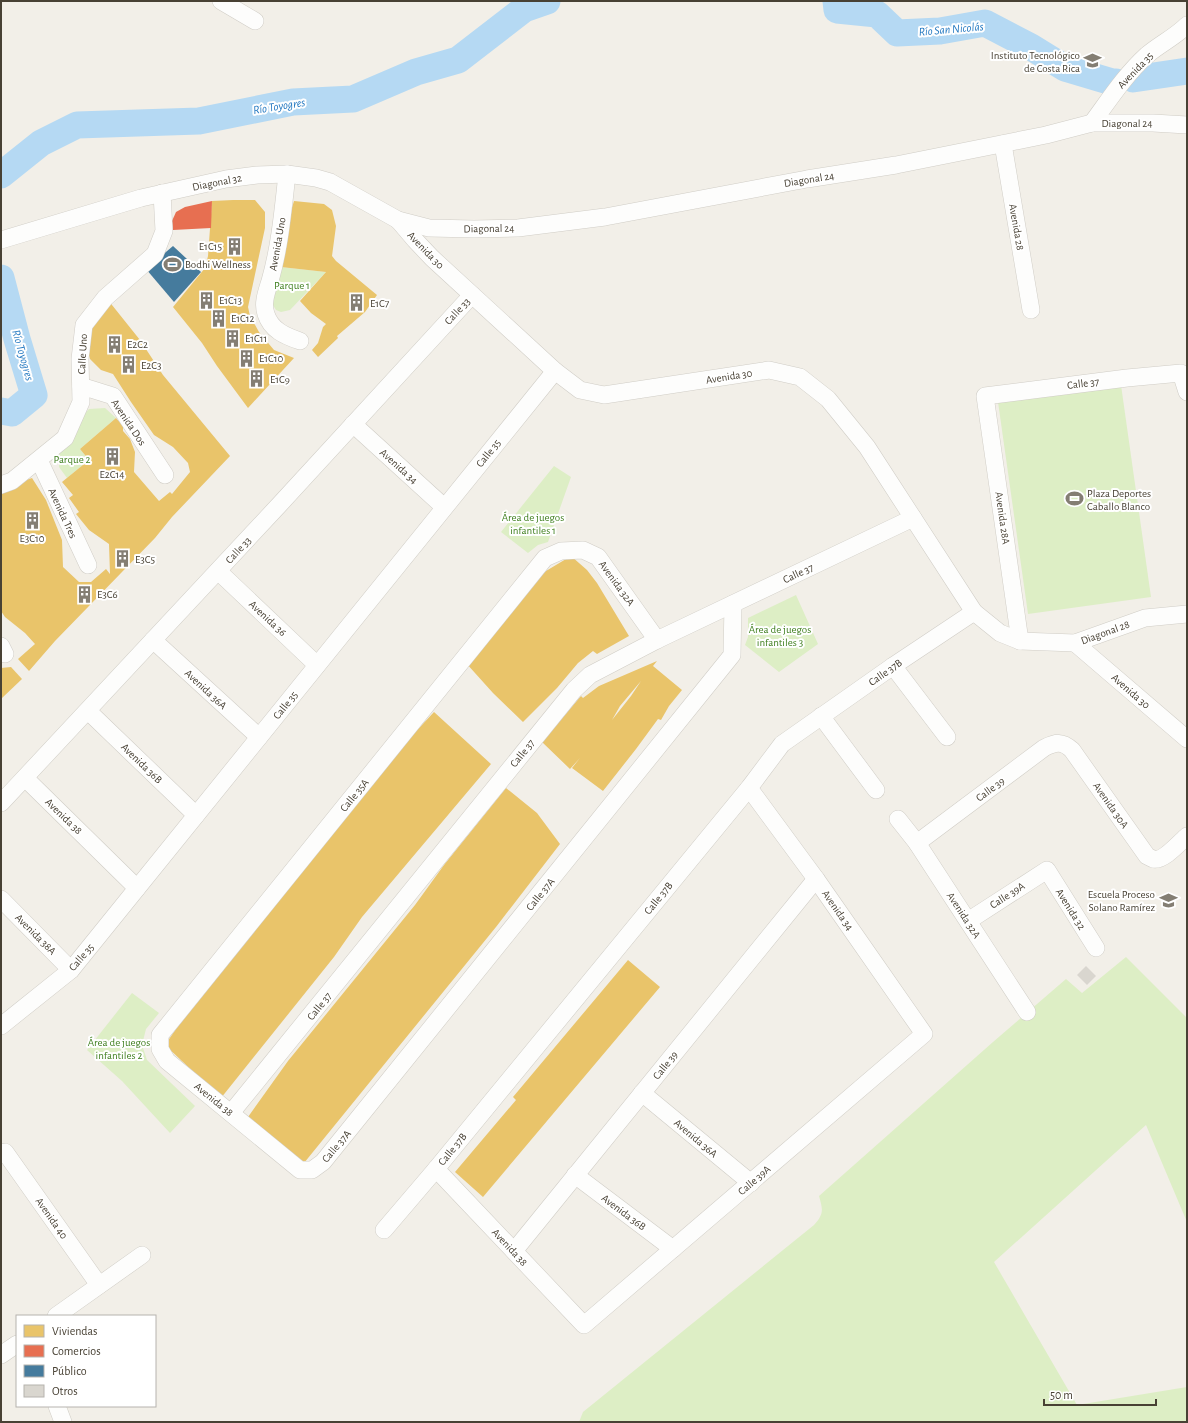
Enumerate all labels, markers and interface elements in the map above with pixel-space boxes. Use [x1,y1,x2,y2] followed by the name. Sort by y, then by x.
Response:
[918,20,984,38] water label: Río San Nicolás
[991,50,1080,74] place label: Instituto Tecnológico de Costa Rica
[1115,50,1155,91] street label: Avenida 35
[1083,51,1103,71] school or university icon: Instituto Tecnológico de Costa Rica
[252,96,306,116] water label: Río Toyogres
[1101,118,1153,129] street label: Diagonal 24
[783,170,835,189] street label: Diagonal 24
[191,172,243,193] street label: Diagonal 32
[1007,203,1026,251] street label: Avenida 28
[267,216,288,272] street label: Avenida Uno
[463,223,515,234] street label: Diagonal 24
[405,230,446,271] street label: Avenida 30
[225,236,245,256] building icon: E1C15
[199,241,222,252] place label: E1C15
[162,254,182,274] sports icon: Bodhi Wellness
[185,259,251,270] place label: Bodhi Wellness
[274,280,310,291] park label: Parque 1
[196,290,216,310] building icon: E1C13
[347,293,367,313] building icon: E1C7
[219,295,243,306] place label: E1C13
[442,295,473,327] street label: Calle 33
[370,298,390,309] place label: E1C7
[208,308,228,328] building icon: E1C12
[231,313,255,324] place label: E1C12
[10,328,36,382] water label: Río Toyogres
[222,328,242,348] building icon: E1C11
[76,333,89,375] street label: Calle Uno
[245,333,267,344] place label: E1C11
[104,334,124,354] building icon: E2C2
[127,339,148,350] place label: E2C2
[236,348,256,368] building icon: E1C10
[259,353,284,364] place label: E1C10
[118,355,138,375] building icon: E2C3
[141,360,162,371] place label: E2C3
[705,367,753,386] street label: Avenida 30
[247,369,267,389] building icon: E1C9
[270,374,290,385] place label: E1C9
[1066,376,1100,391] street label: Calle 37
[109,397,148,447] street label: Avenida Dos
[474,437,503,469] street label: Calle 35
[102,446,122,466] building icon: E2C14
[378,447,420,486] street label: Avenida 34
[53,454,91,465] park label: Parque 2
[99,469,125,480] place label: E2C14
[46,486,79,540] street label: Avenida Tres
[1087,488,1151,512] place label: Plaza Deportes Caballo Blanco
[1064,489,1084,509] sports icon: Plaza Deportes Caballo Blanco
[993,491,1012,546] street label: Avenida 28A
[22,510,42,530] building icon: E3C10
[502,511,564,536] park label: Área de juegos infantiles 1
[19,533,45,544] place label: E3C10
[223,534,254,566] street label: Calle 33
[112,549,132,569] building icon: E3C5
[135,554,156,565] place label: E3C5
[597,559,637,608] street label: Avenida 32A
[781,561,816,585] street label: Calle 37
[74,584,94,604] building icon: E3C6
[97,589,118,600] place label: E3C6
[247,599,288,638] street label: Avenida 36
[1079,619,1131,646] street label: Diagonal 28
[749,623,811,648] park label: Área de juegos infantiles 3
[867,657,904,688] street label: Calle 37B
[183,667,229,712] street label: Avenida 36A
[1109,672,1152,711] street label: Avenida 30
[271,689,300,721] street label: Calle 35
[508,737,537,769] street label: Calle 37
[119,741,164,786] street label: Avenida 36B
[974,775,1007,804] street label: Calle 39
[338,776,371,814] street label: Calle 35A
[1091,780,1131,831] street label: Avenida 30A
[43,796,84,836] street label: Avenida 38
[524,875,557,913] street label: Calle 37A
[642,880,675,917] street label: Calle 37B
[988,880,1027,911] street label: Calle 39A
[1054,887,1087,932] street label: Avenida 32
[820,888,855,932] street label: Avenida 34
[1088,889,1155,913] place label: Escuela Proceso Solano Ramírez
[945,890,983,941] street label: Avenida 32A
[1158,890,1178,910] school or university icon: Escuela Proceso Solano Ramírez
[13,912,59,957] street label: Avenida 38A
[67,941,96,973] street label: Calle 35
[305,990,334,1022] street label: Calle 37
[88,1036,150,1061] park label: Área de juegos infantiles 2
[651,1049,680,1082] street label: Calle 39
[192,1081,235,1118] street label: Avenida 38
[672,1117,720,1160] street label: Avenida 36A
[320,1128,353,1165] street label: Calle 37A
[436,1131,469,1168] street label: Calle 37B
[736,1163,773,1197] street label: Calle 39A
[600,1192,648,1233] street label: Avenida 36B
[33,1196,70,1241] street label: Avenida 40
[490,1227,529,1268] street label: Avenida 38
[16,1315,156,1407] legend
[52,1325,98,1337] text: Viviendas
[52,1345,101,1357] text: Comercios
[52,1365,87,1377] text: Público
[1044,1381,1156,1407] scale bar
[52,1385,78,1397] text: Otros
[1050,1389,1073,1401] text: 50 m

